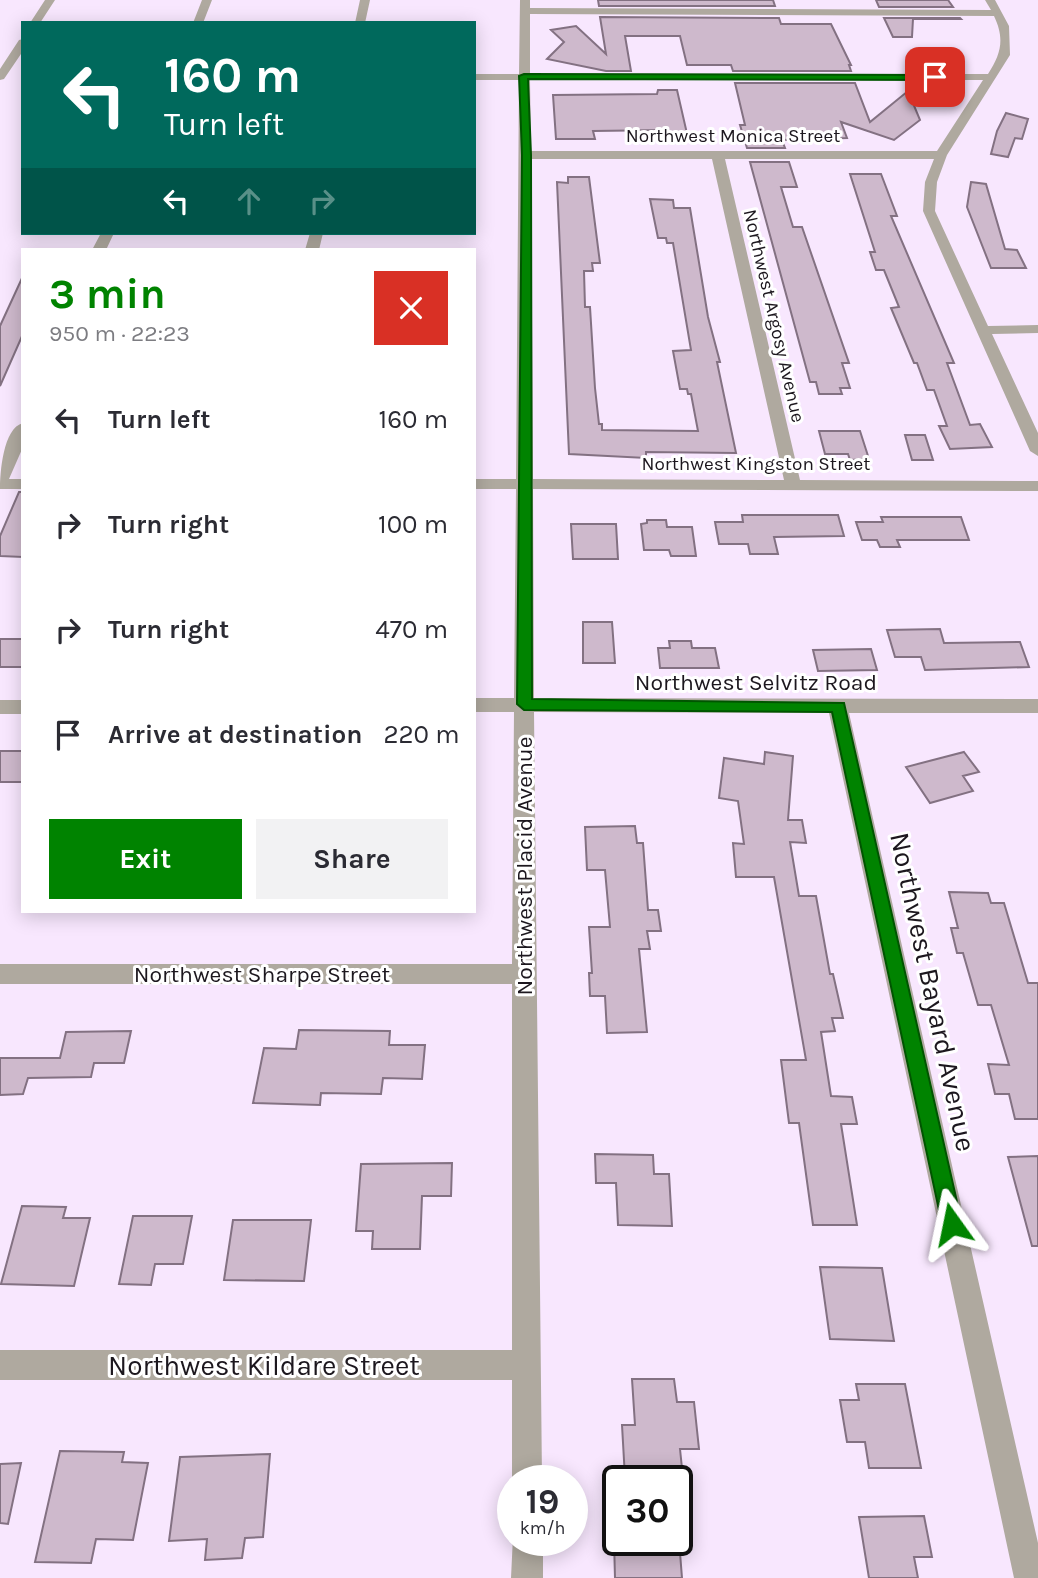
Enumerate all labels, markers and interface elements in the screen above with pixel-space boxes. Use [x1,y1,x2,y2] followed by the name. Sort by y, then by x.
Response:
[164,47,301,104] text: 160 m
[905,47,965,107] pin
[49,49,140,140] icon: left
[916,58,954,96] icon: arrive
[164,106,284,143] text: Turn left
[626,125,840,147] street label: Northwest Monica Street
[157,182,195,220] icon: left
[230,182,268,220] icon: ahead
[303,182,341,220] icon: right
[739,207,809,425] street label: Northwest Argosy Avenue
[49,269,166,319] text: 3 min
[374,271,448,345] button: close
[49,320,190,347] text: 950 m · 22:23
[49,401,87,439] icon: left
[108,404,210,435] text: Turn left
[379,404,448,435] text: 160 m
[641,453,871,475] street label: Northwest Kingston Street
[49,506,87,544] icon: right
[108,509,229,540] text: Turn right
[378,509,448,540] text: 100 m
[49,611,87,649] icon: right
[108,614,229,645] text: Turn right
[375,614,448,645] text: 470 m
[635,669,877,696] street label: Northwest Selvitz Road
[49,716,87,754] icon: arrive
[108,719,362,750] text: Arrive at destination
[383,719,460,750] text: 220 m
[511,736,538,996] street label: Northwest Placid Avenue
[49,819,242,899] button: Exit
[256,819,448,899] button: Share
[883,829,983,1155] street label: Northwest Bayard Avenue
[134,961,391,988] street label: Northwest Sharpe Street
[915,1187,989,1261] position arrow
[108,1349,420,1382] street label: Northwest Kildare Street
[602,1465,693,1556] speed limit sign: 30
[526,1481,559,1522] text: 19
[520,1517,565,1539] text: km/h

